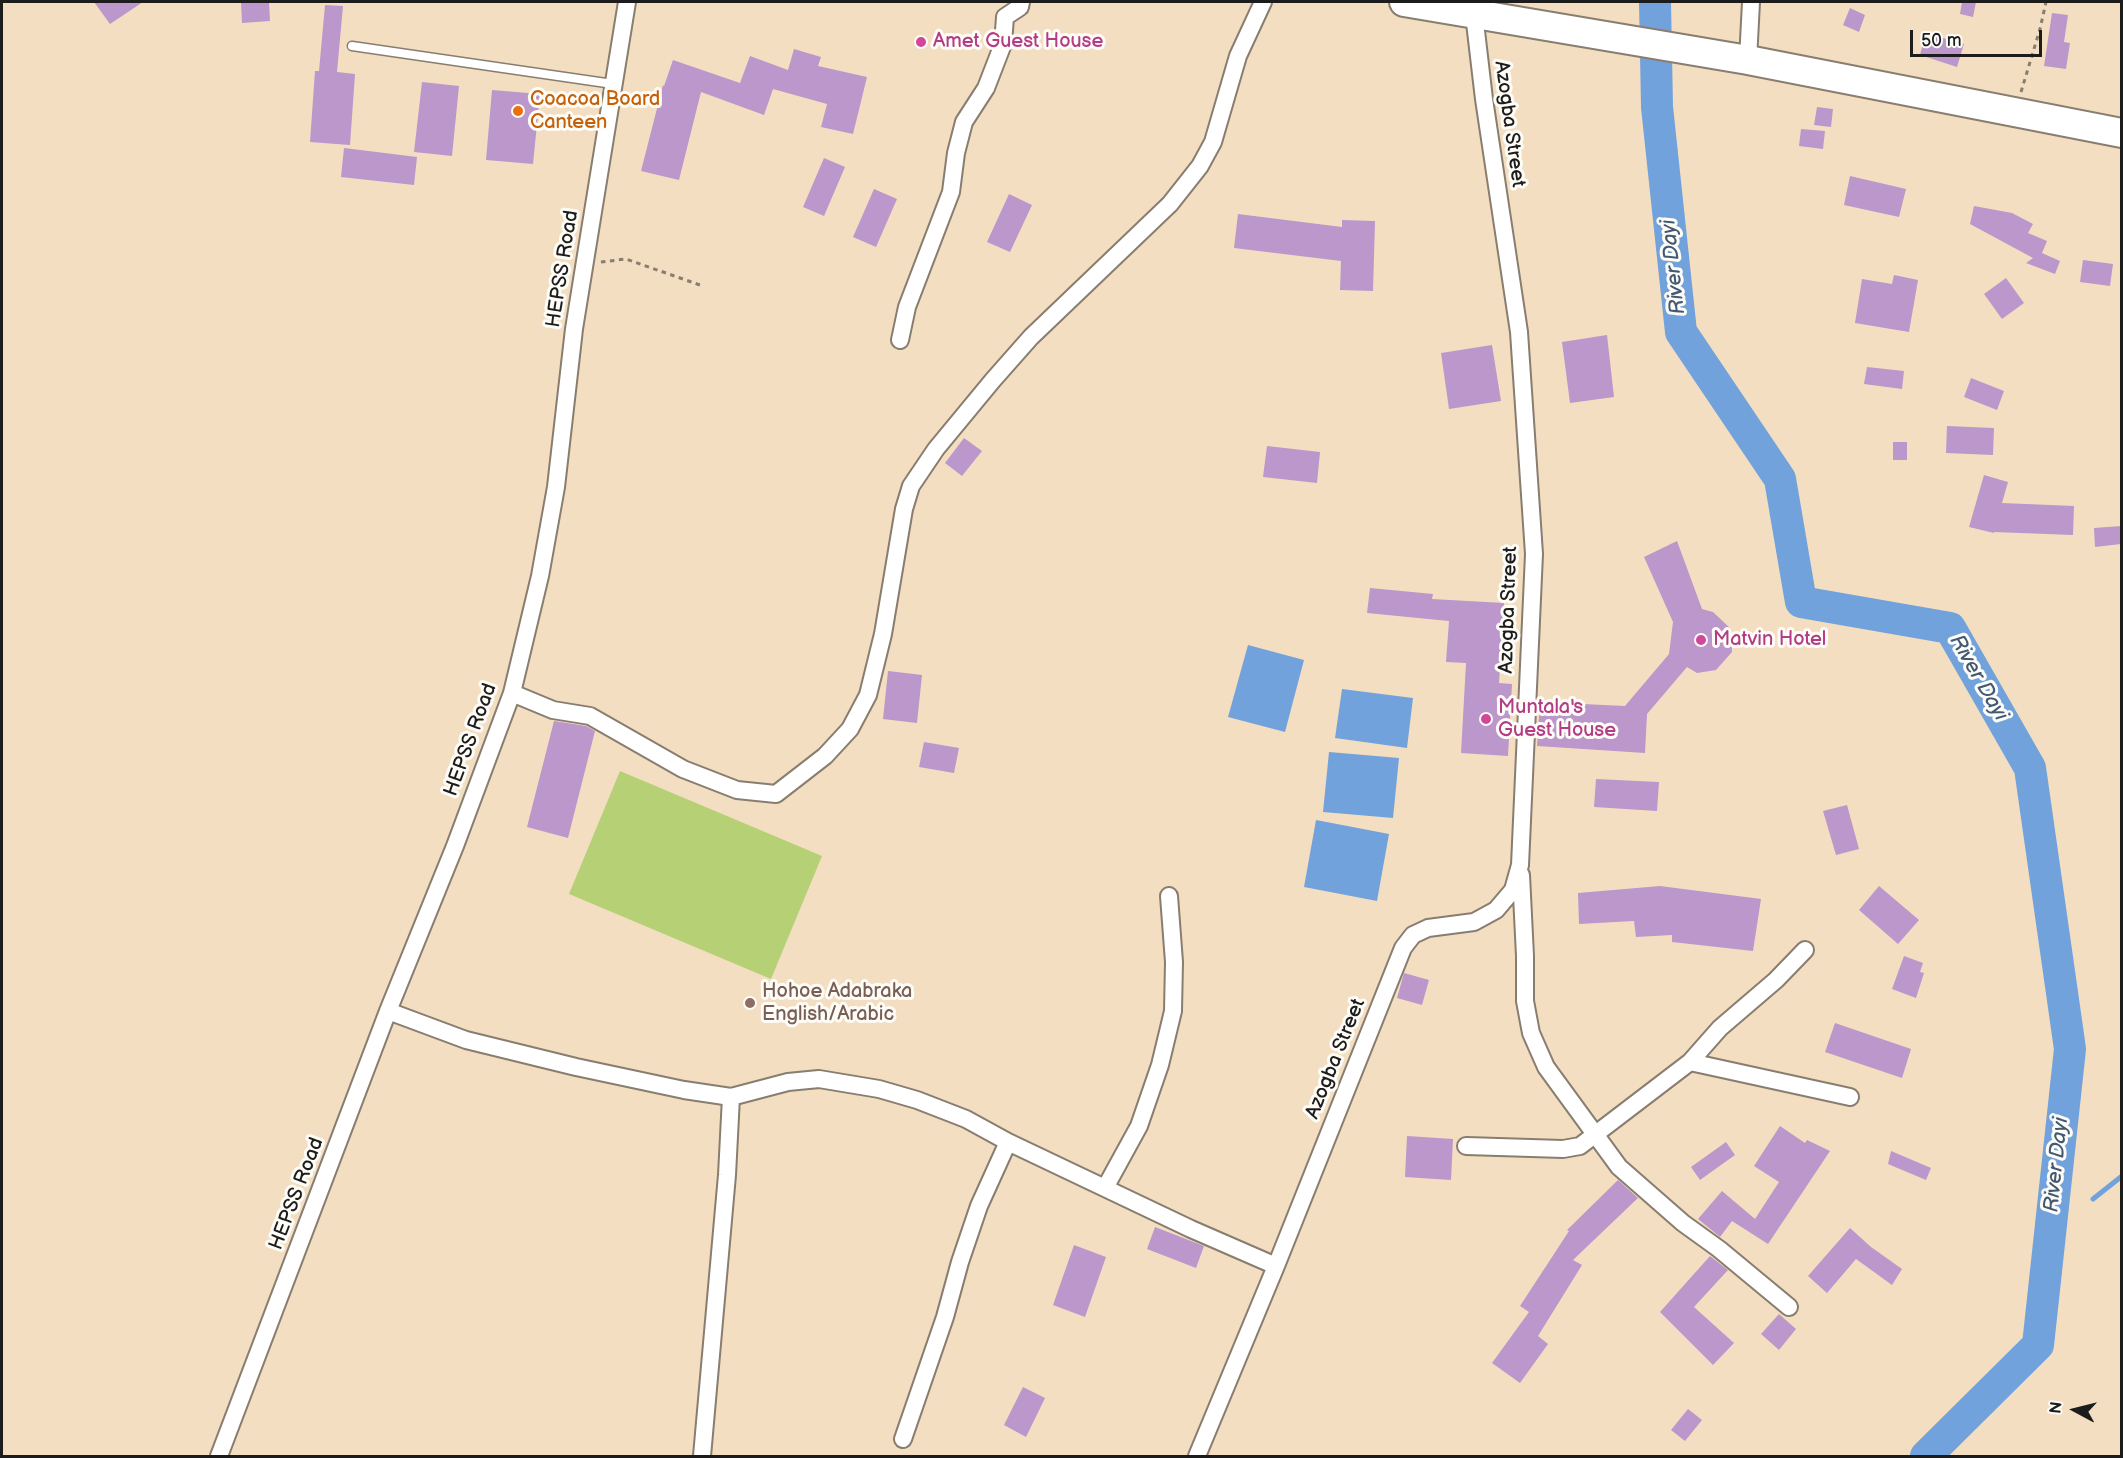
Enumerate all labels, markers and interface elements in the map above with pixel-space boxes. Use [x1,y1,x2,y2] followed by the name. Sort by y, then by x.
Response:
[1913,18,2045,56] scale bar
[933,30,1103,54] place label: Amet Guest House
[1921,30,1962,51] text: 50 m
[914,35,928,49] marker: Amet Guest House
[1488,59,1530,189] street label: Azogba Street
[530,88,660,135] place label: Coacoa Board Canteen
[511,104,525,118] marker: Coacoa Board Canteen
[542,209,584,329] street label: HEPSS Road
[1656,218,1692,316] water label: River Dayi
[1495,546,1523,674] street label: Azogba Street
[1713,628,1826,652] place label: Matvin Hotel
[1943,630,2013,726] water label: River Dayi
[1694,633,1708,647] marker: Matvin Hotel
[439,680,503,800] street label: HEPSS Road
[1498,696,1616,743] place label: Muntala's Guest House
[1479,712,1493,726] marker: Muntala's Guest House
[762,980,912,1027] place label: Hohoe Adabraka English/Arabic
[1301,995,1371,1123] street label: Azogba Street
[743,996,757,1010] marker: Hohoe Adabraka English/Arabic
[2039,1116,2075,1214] water label: River Dayi
[265,1134,329,1254] street label: HEPSS Road
[2045,1380,2105,1440] north arrow
[2046,1401,2067,1415] text: N

